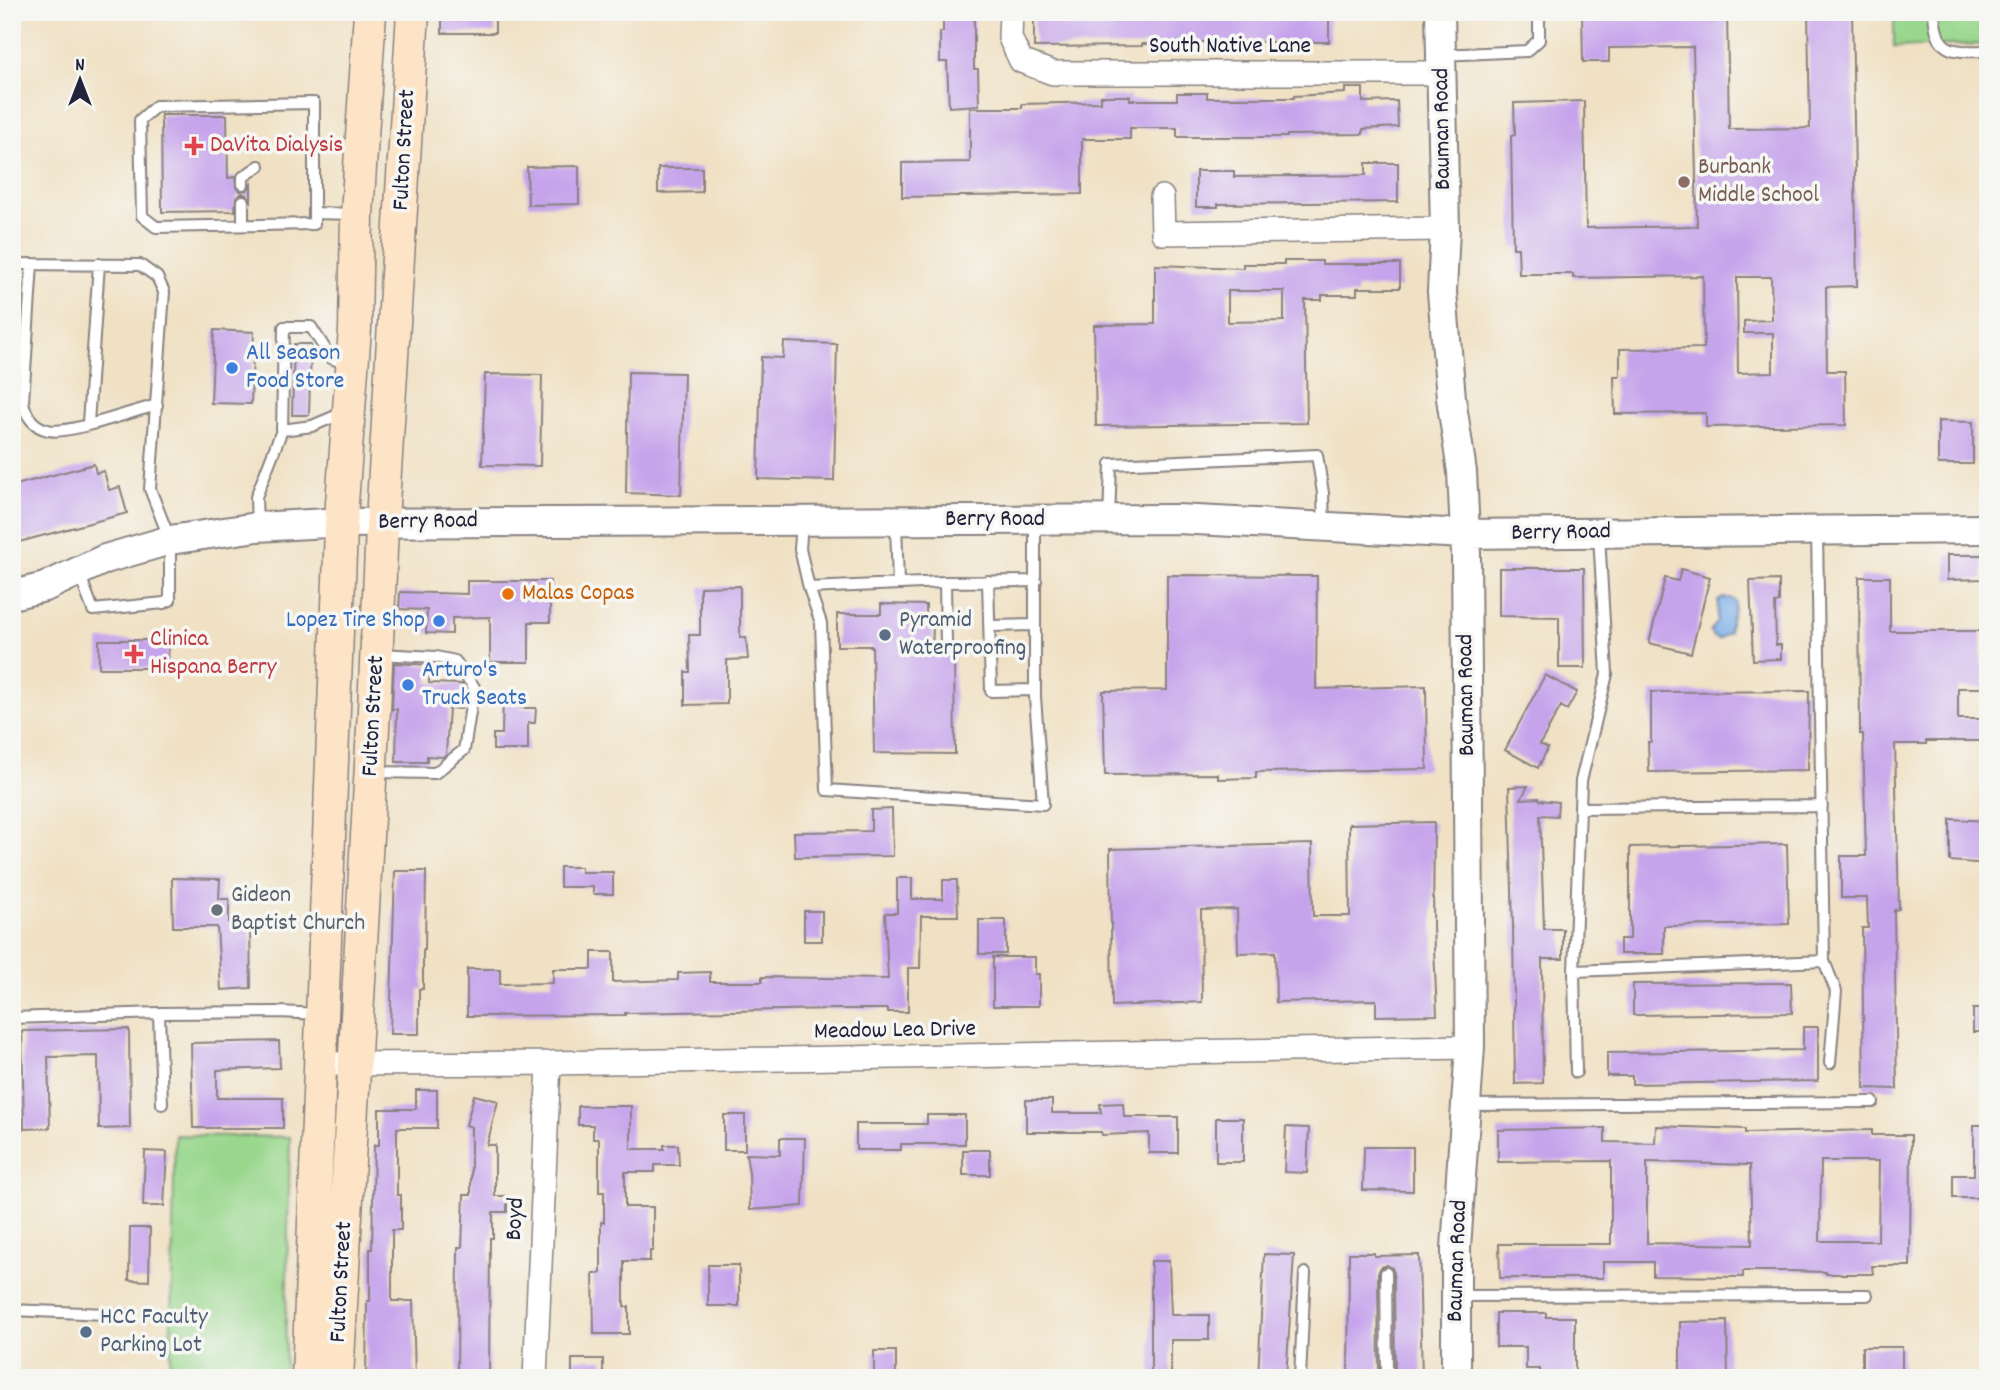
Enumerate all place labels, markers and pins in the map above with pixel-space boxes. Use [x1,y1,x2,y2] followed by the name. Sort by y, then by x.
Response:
[210,129,343,163] place label: DaVita Dialysis
[184,136,204,156] marker: DaVita Dialysis
[1698,151,1819,213] place label: Burbank Middle School
[1676,174,1692,190] marker: Burbank Middle School
[246,337,344,399] place label: All Season Food Store
[224,360,240,376] marker: All Season Food Store
[522,577,635,611] place label: Malas Copas
[500,586,516,602] marker: Malas Copas
[286,604,425,638] place label: Lopez Tire Shop
[899,604,1026,666] place label: Pyramid Waterproofing
[431,613,447,629] marker: Lopez Tire Shop
[150,623,278,685] place label: Clinica Hispana Berry
[877,627,893,643] marker: Pyramid Waterproofing
[124,644,144,664] marker: Clinica Hispana Berry
[422,654,527,716] place label: Arturo's Truck Seats
[400,677,416,693] marker: Arturo's Truck Seats
[231,879,365,941] place label: Gideon Baptist Church
[209,902,225,918] marker: Gideon Baptist Church
[100,1301,209,1363] place label: HCC Faculty Parking Lot
[78,1324,94,1340] marker: HCC Faculty Parking Lot

